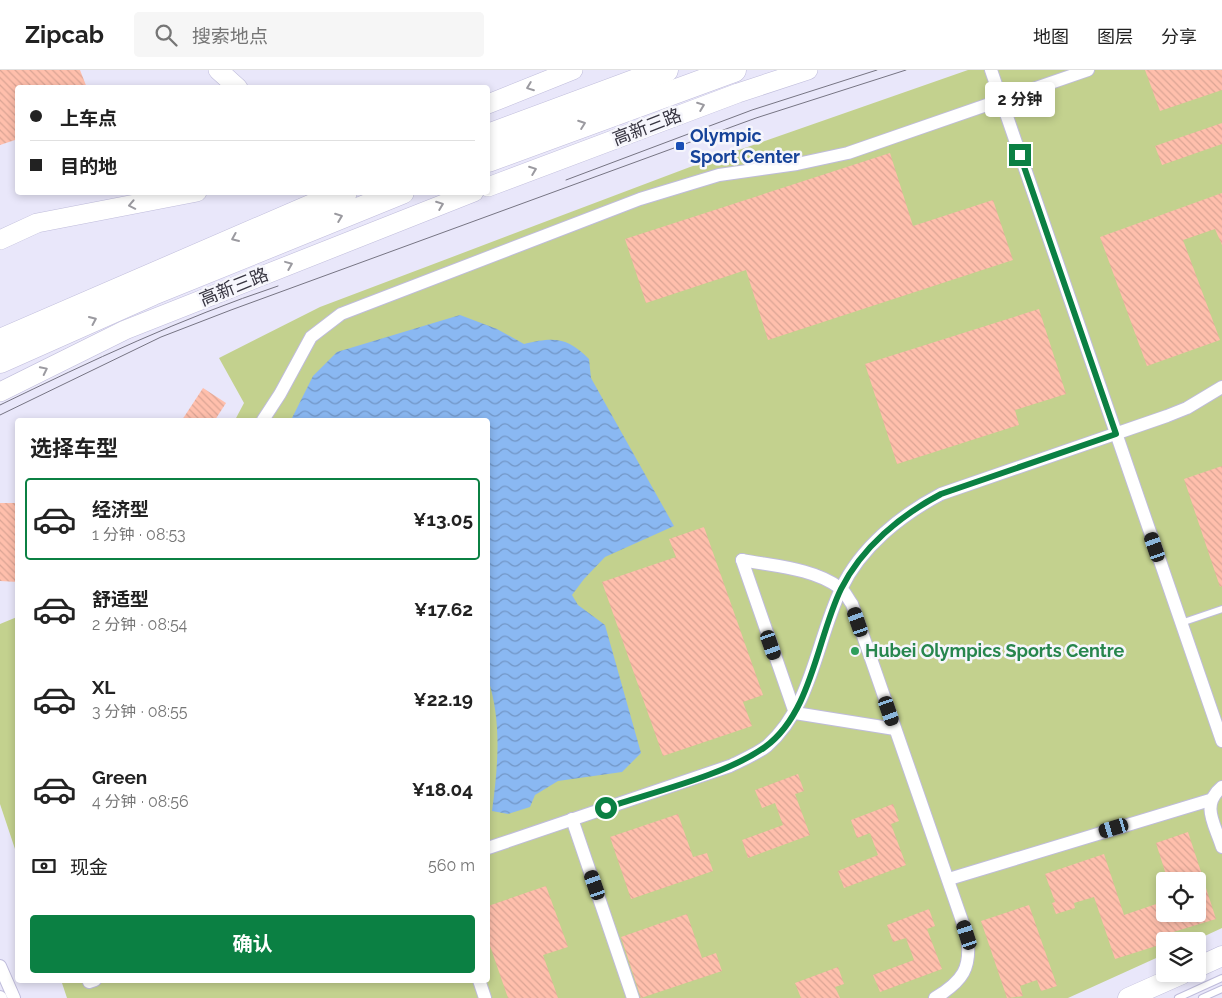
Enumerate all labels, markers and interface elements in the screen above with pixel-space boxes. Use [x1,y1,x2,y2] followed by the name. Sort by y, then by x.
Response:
[134,12,484,57] search box
[25,20,104,49] text: Zipcab
[152,21,180,49] icon: search
[192,25,268,47] text: 搜索地点
[1033,26,1069,47] text: 地图
[1097,26,1133,47] text: 图层
[1161,26,1197,47] text: 分享
[526,81,535,91] one-way arrow
[985,82,1055,118] callout: 2 分钟
[998,90,1042,109] text: 2 分钟
[697,102,705,112] one-way arrow
[609,104,684,149] street label: 高新三路
[60,107,117,129] text: 上车点
[578,120,586,130] one-way arrow
[690,125,800,167] place label: Olympic Sport Center
[674,140,686,152] marker: Olympic Sport Center
[1009,144,1031,166] route end
[60,155,117,177] text: 目的地
[528,166,537,176] one-way arrow
[128,199,136,210] one-way arrow
[435,201,444,211] one-way arrow
[335,213,343,223] one-way arrow
[231,232,240,243] one-way arrow
[284,261,293,271] one-way arrow
[197,263,271,310] street label: 高新三路
[88,315,97,326] one-way arrow
[38,367,47,377] one-way arrow
[30,435,118,461] text: 选择车型
[32,497,77,542] icon: car
[92,498,149,520] text: 经济型
[413,508,473,530] text: ¥13.05
[92,525,186,544] text: 1 分钟 · 08:53
[1143,530,1166,564] car
[32,587,77,632] icon: car
[92,588,149,610] text: 舒适型
[414,598,473,620] text: ¥17.62
[846,605,869,639] car
[92,615,187,634] text: 2 分钟 · 08:54
[759,628,782,662] car
[865,640,1125,661] place label: Hubei Olympics Sports Centre
[849,645,861,657] marker: Hubei Olympics Sports Centre
[92,676,115,698] text: XL
[32,677,77,722] icon: car
[413,688,473,710] text: ¥22.19
[877,694,900,728] car
[92,702,188,721] text: 3 分钟 · 08:55
[92,766,147,788] text: Green
[32,767,77,812] icon: car
[412,778,473,800] text: ¥18.04
[92,792,189,811] text: 4 分钟 · 08:56
[595,797,617,819] route start
[1097,816,1130,840] car
[30,852,58,880] icon: cash
[70,856,108,878] text: 现金
[428,856,475,875] text: 560 m
[583,868,606,902] car
[1156,872,1206,982] map controls
[1156,872,1206,922] button: locate
[30,915,475,973] button: 确认
[955,918,978,952] car
[1156,932,1206,982] button: layers

